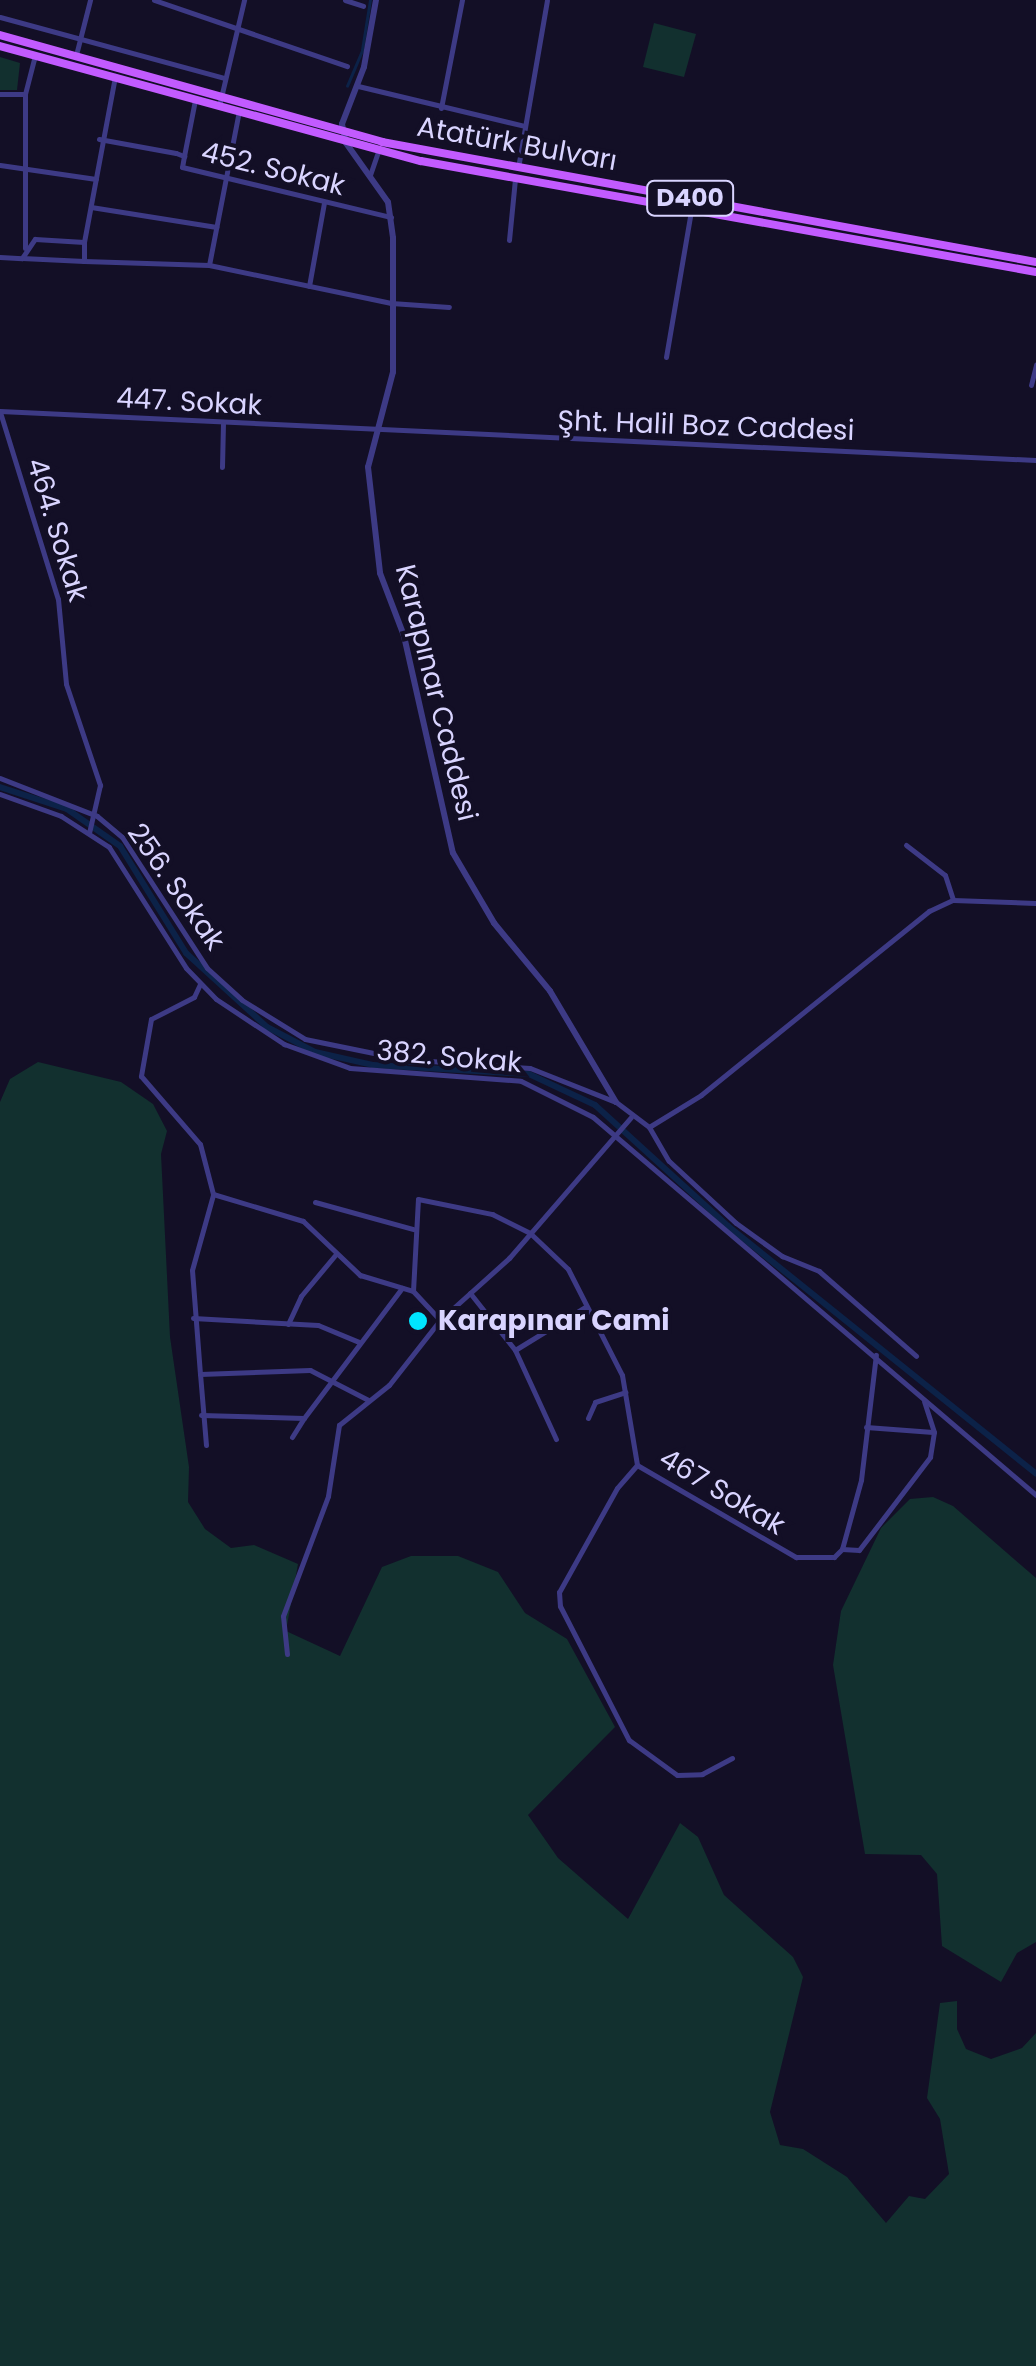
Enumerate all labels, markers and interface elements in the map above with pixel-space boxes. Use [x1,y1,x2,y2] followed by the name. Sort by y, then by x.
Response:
[414,110,620,178] street label: Atatürk Bulvarı
[198,135,348,203] street label: 452. Sokak
[645,178,735,218] road number: D400
[115,381,263,423] street label: 447. Sokak
[557,404,855,448] street label: Şht. Halil Boz Caddesi
[19,454,95,606] street label: 464. Sokak
[388,561,484,825] street label: Karapınar Caddesi
[120,817,232,957] street label: 256. Sokak
[375,1034,523,1080] street label: 382. Sokak
[438,1304,670,1338] place label: Karapınar Cami
[407,1310,429,1332] marker: Karapınar Cami
[653,1441,791,1543] street label: 467 Sokak

